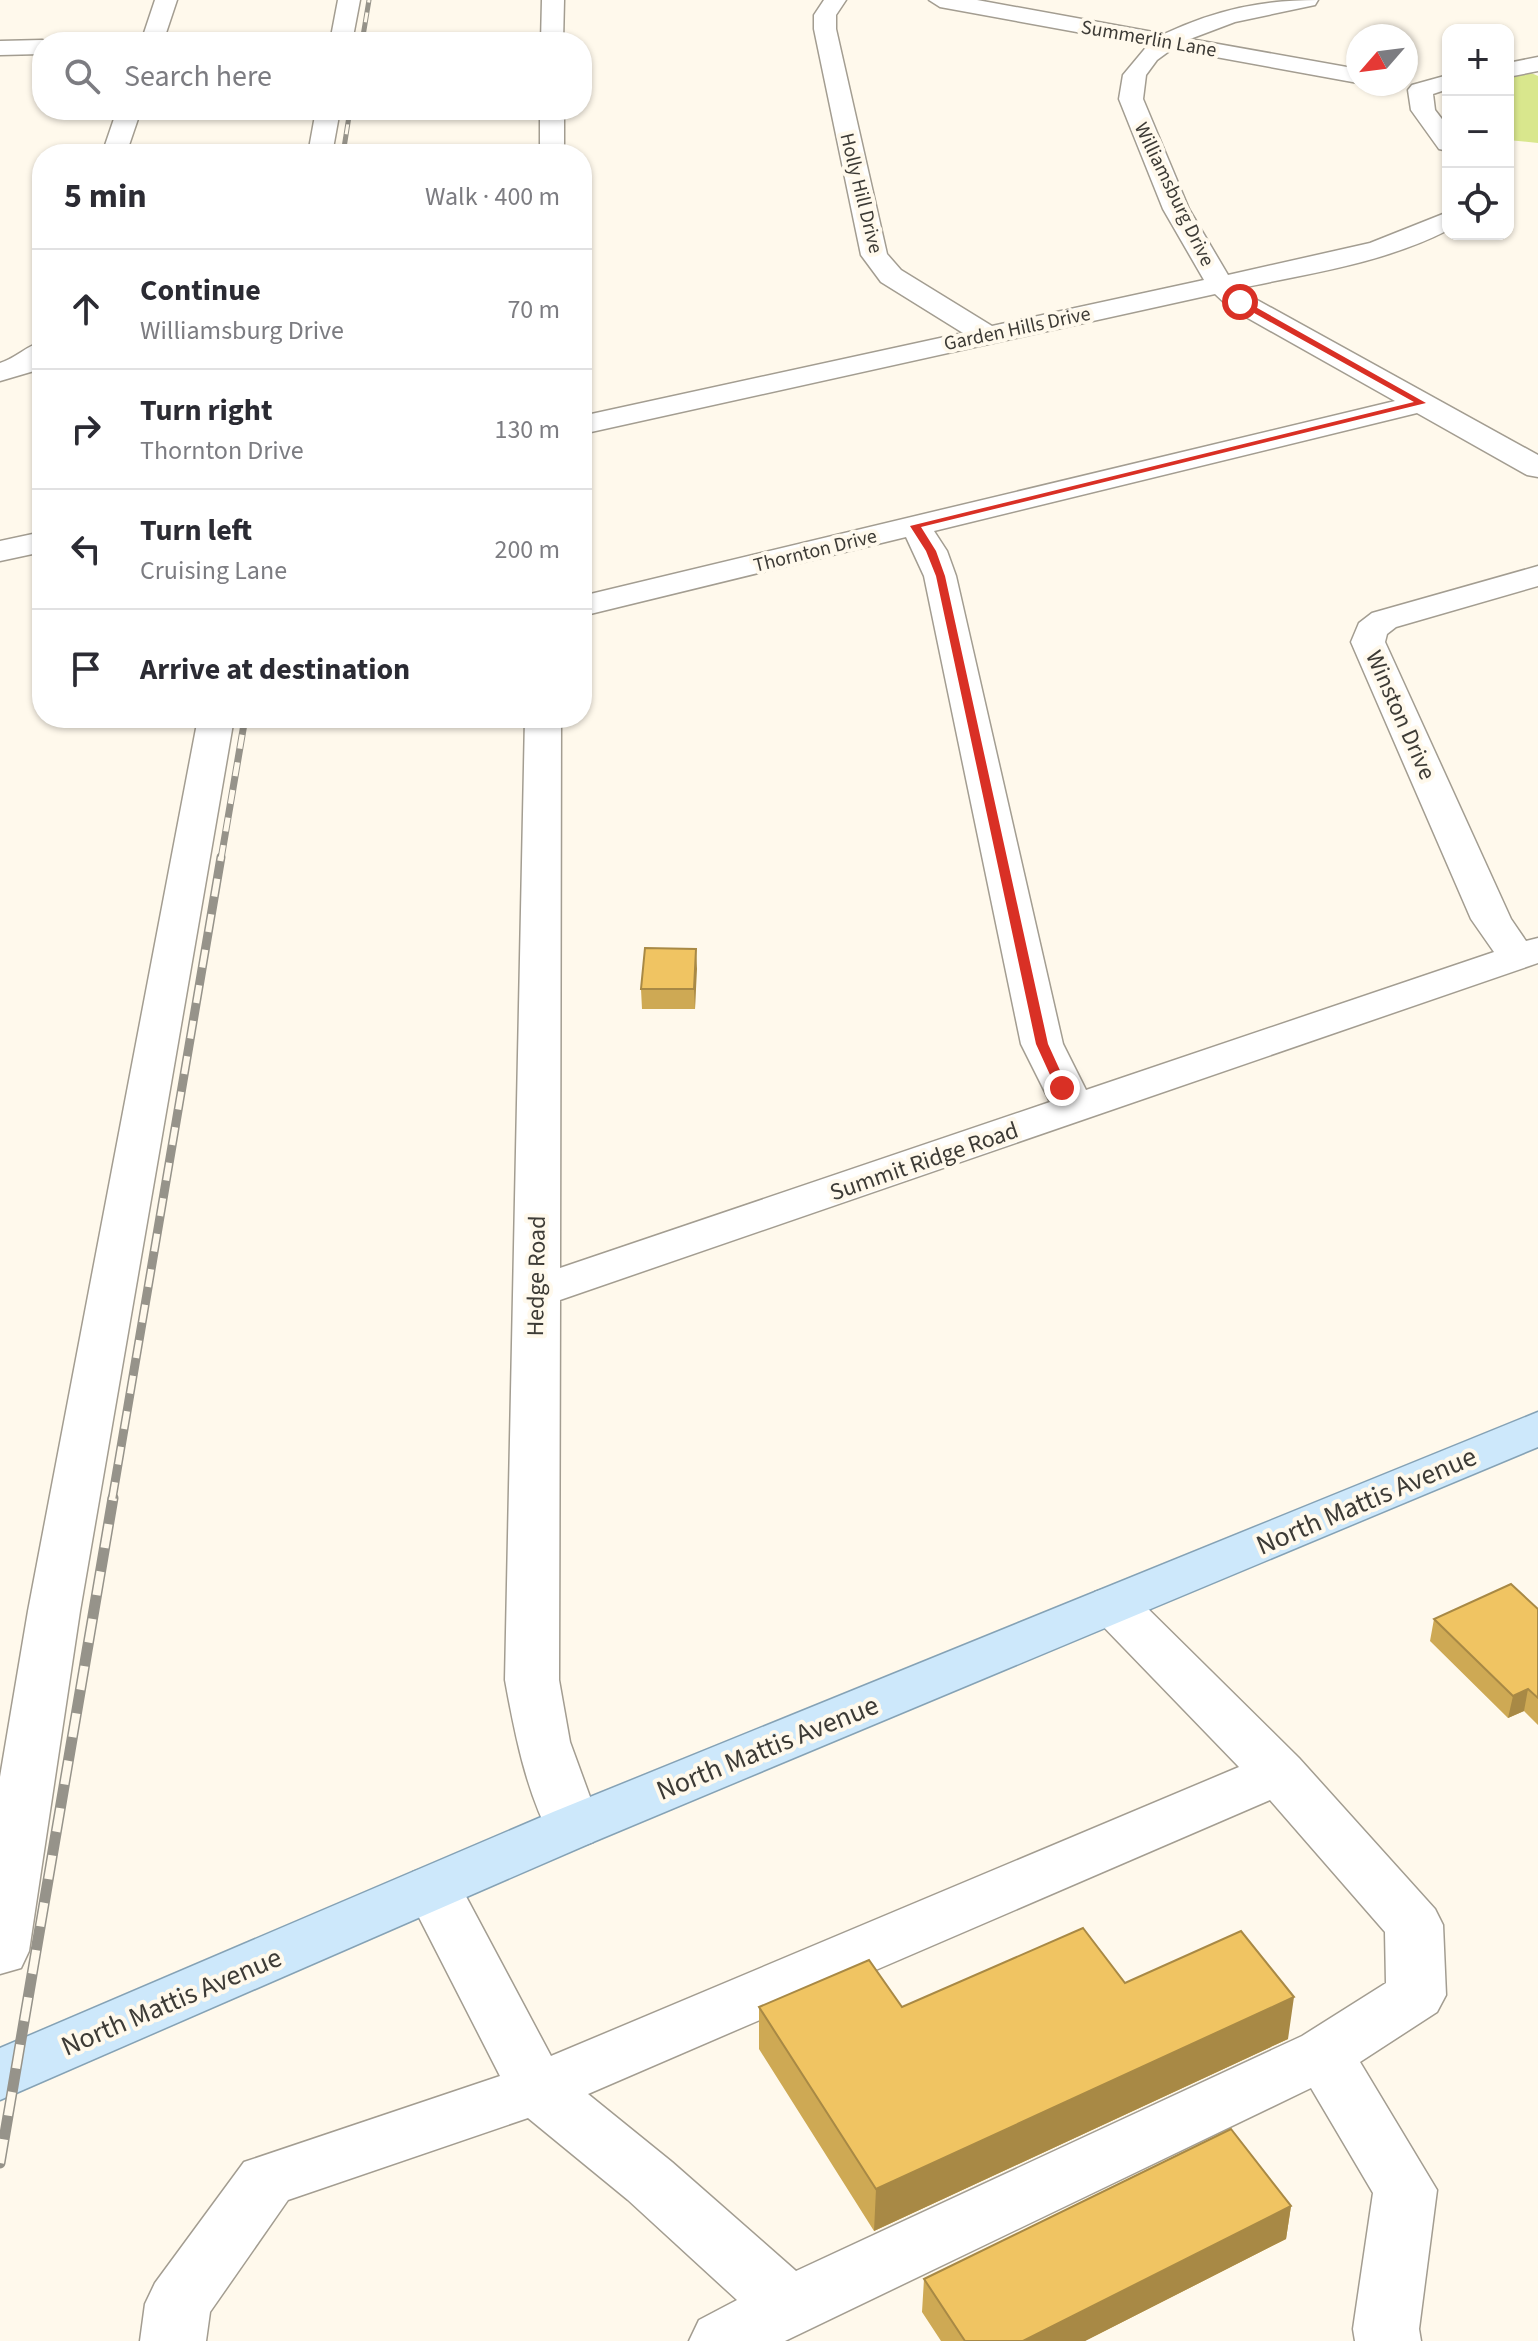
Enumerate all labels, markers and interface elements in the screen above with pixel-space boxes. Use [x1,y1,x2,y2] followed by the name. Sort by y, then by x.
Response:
[1079,13,1219,65] street label: Summerlin Lane
[1346,24,1418,96] north arrow
[1442,24,1514,240] map controls
[1442,24,1514,96] button: +
[32,32,592,120] search box
[60,54,104,98] icon: search
[124,55,272,98] text: Search here
[1442,96,1514,168] button: −
[1127,118,1221,271] street label: Williamsburg Drive
[833,130,890,256] street label: Holly Hill Drive
[1442,168,1514,240] button: locate
[64,172,147,221] text: 5 min
[425,178,560,215] text: Walk · 400 m
[140,269,261,312] text: Continue
[1222,284,1258,320] route start
[64,287,108,331] icon: ahead
[507,291,560,328] text: 70 m
[941,300,1093,358] street label: Garden Hills Drive
[140,312,344,349] text: Williamsburg Drive
[140,389,272,432] text: Turn right
[64,407,108,451] icon: right
[494,411,560,448] text: 130 m
[140,432,304,469] text: Thornton Drive
[140,509,252,552] text: Turn left
[751,522,880,580] street label: Thornton Drive
[64,527,108,571] icon: left
[494,531,560,568] text: 200 m
[140,552,287,589] text: Cruising Lane
[1356,645,1445,785] street label: Winston Drive
[64,647,108,691] icon: arrive
[140,648,410,691] text: Arrive at destination
[1044,1070,1080,1106] route end
[825,1113,1023,1210] street label: Summit Ridge Road
[518,1215,555,1337] street label: Hedge Road
[1250,1436,1483,1565] street label: North Mattis Avenue
[650,1685,884,1811] street label: North Mattis Avenue
[55,1937,288,2066] street label: North Mattis Avenue

